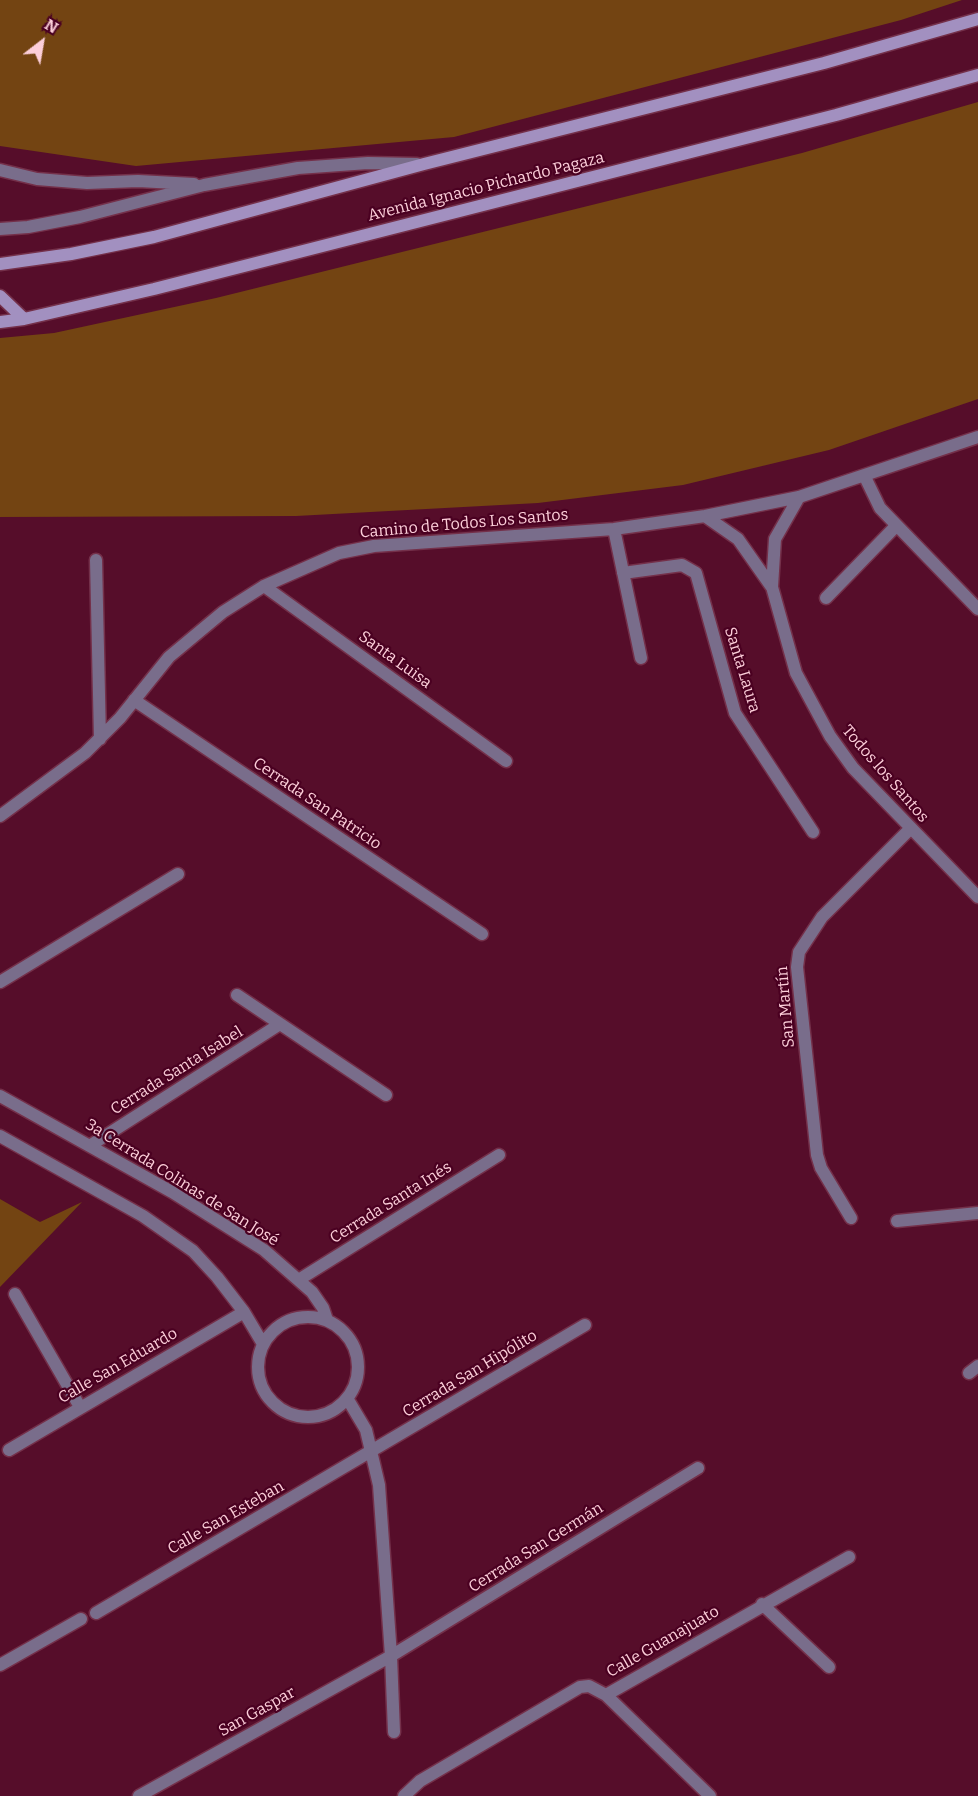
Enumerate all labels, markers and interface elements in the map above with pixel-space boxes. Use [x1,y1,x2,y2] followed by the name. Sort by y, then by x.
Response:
[12,12,72,72] north arrow
[41,15,62,37] text: N
[366,148,606,226] street label: Avenida Ignacio Pichardo Pagaza
[359,505,569,543] street label: Camino de Todos Los Santos
[720,625,764,715] street label: Santa Laura
[355,627,435,693] street label: Santa Luisa
[838,721,932,827] street label: Todos los Santos
[249,754,385,854] street label: Cerrada San Patricio
[773,965,799,1049] street label: San Martín
[107,1023,247,1119] street label: Cerrada Santa Isabel
[82,1115,282,1251] street label: 3a Cerrada Colinas de San José
[327,1158,455,1248] street label: Cerrada Santa Inés
[55,1324,181,1408] street label: Calle San Eduardo
[399,1326,541,1422] street label: Cerrada San Hipólito
[164,1477,288,1559] street label: Calle San Esteban
[465,1499,607,1597] street label: Cerrada San Germán
[603,1602,723,1682] street label: Calle Guanajuato
[215,1683,299,1741] street label: San Gaspar

